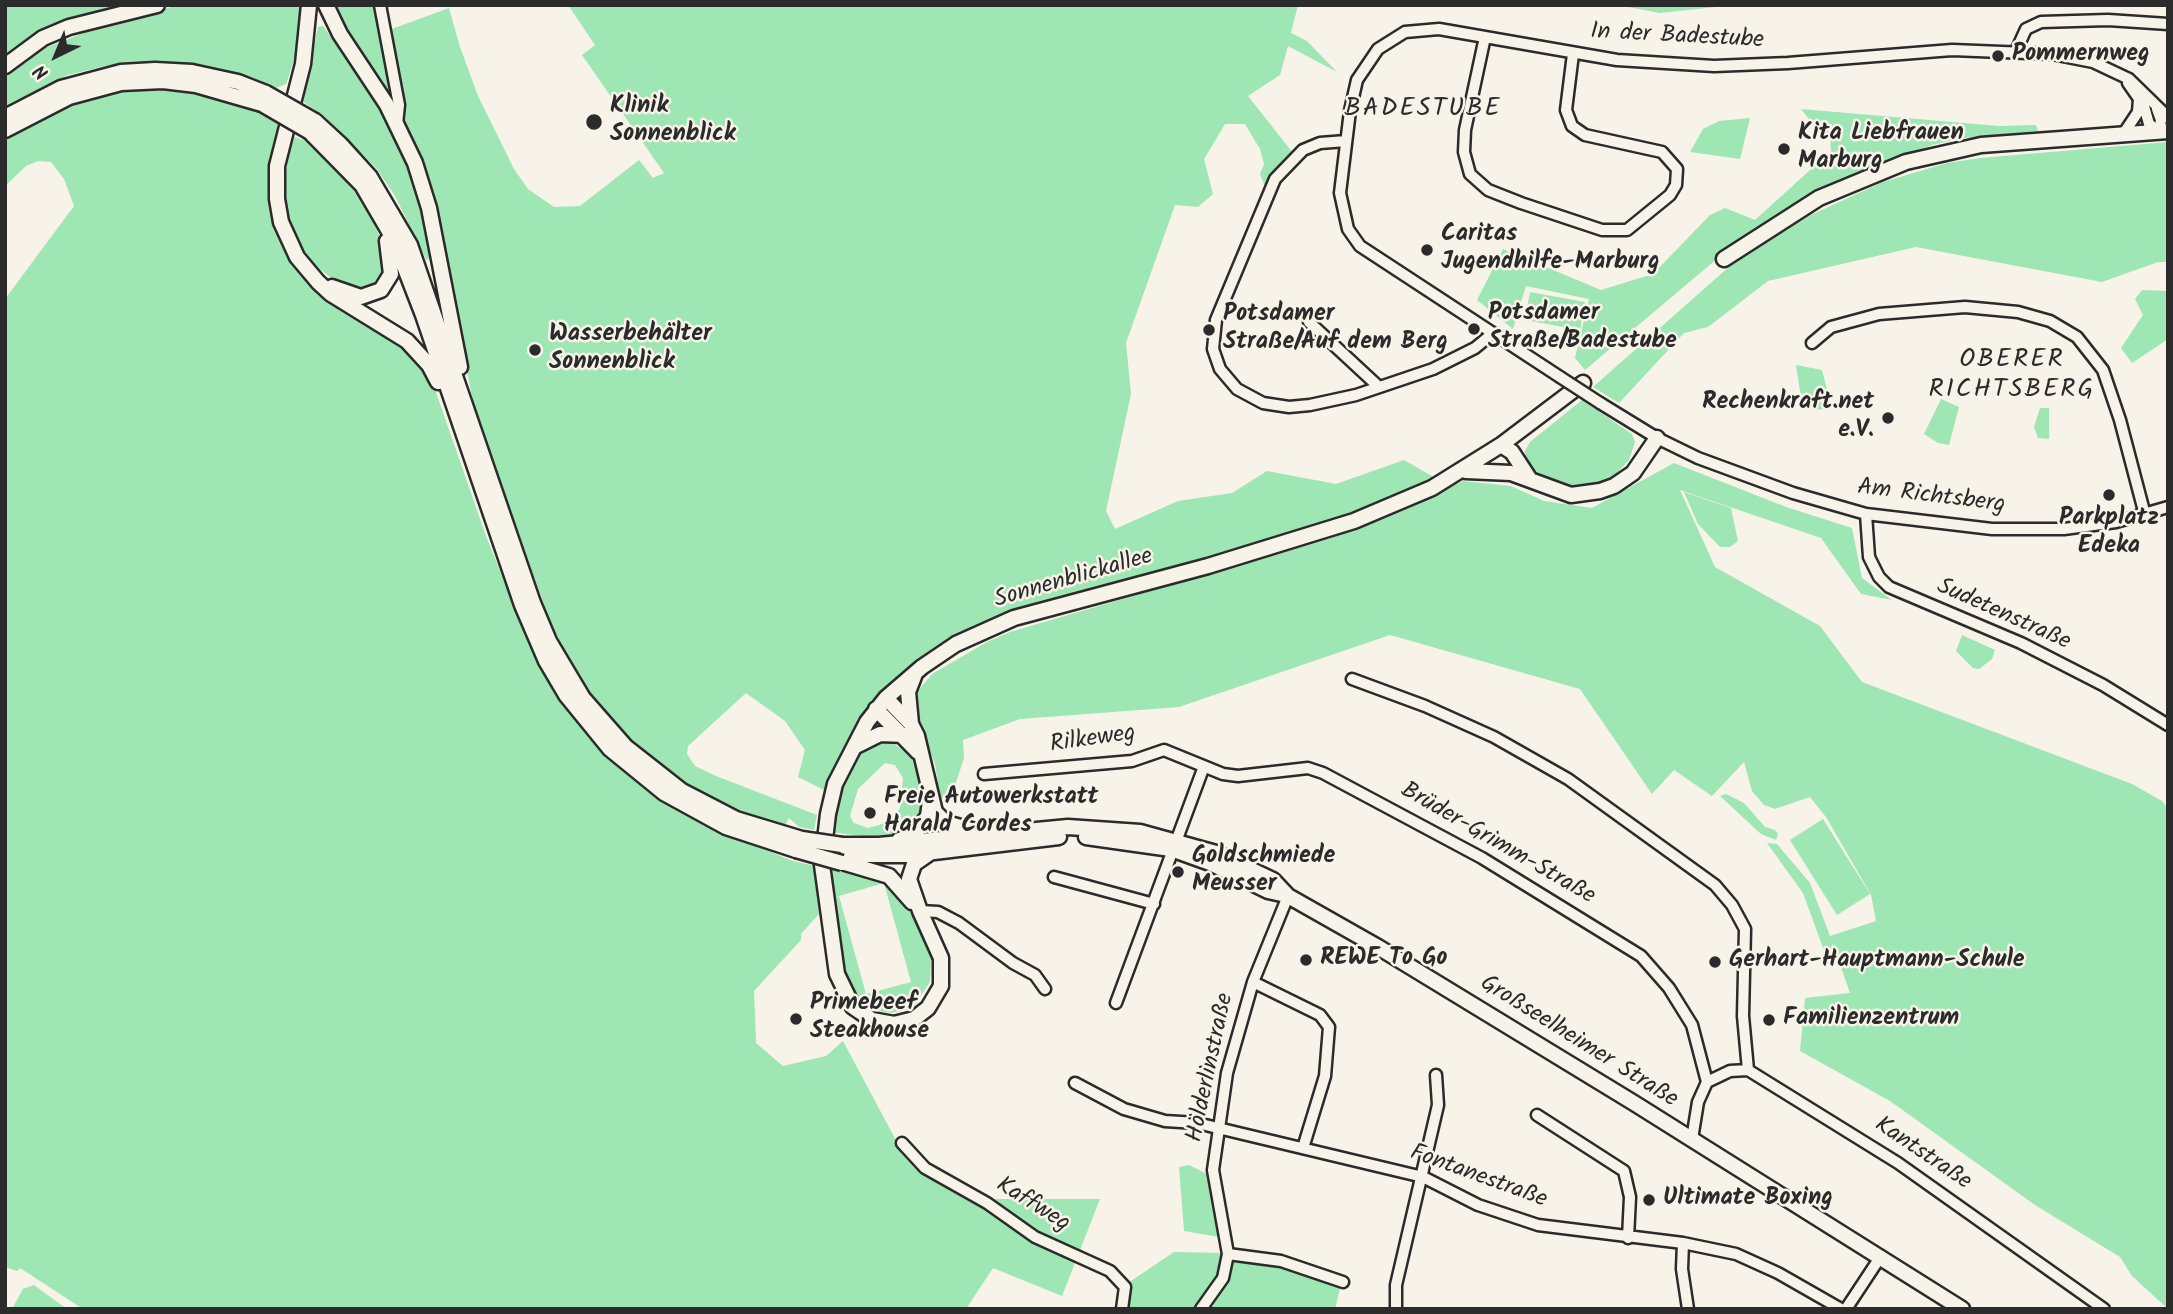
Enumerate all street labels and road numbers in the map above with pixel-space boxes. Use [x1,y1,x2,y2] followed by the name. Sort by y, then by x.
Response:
[1589,19,1765,57] street label: In der Badestube
[1855,475,2007,521] street label: Am Richtsberg
[991,544,1157,616] street label: Sonnenblickallee
[1932,574,2074,658] street label: Sudetenstraße
[1048,721,1138,761] street label: Rilkeweg
[1395,778,1599,912] street label: Brüder-Grimm-Straße
[1474,970,1682,1116] street label: Großseelheimer Straße
[1182,991,1242,1145] street label: Hölderlinstraße
[1868,1112,1976,1198] street label: Kantstraße
[1405,1140,1551,1216] street label: Fontanestraße
[990,1172,1074,1240] street label: Kaffweg

